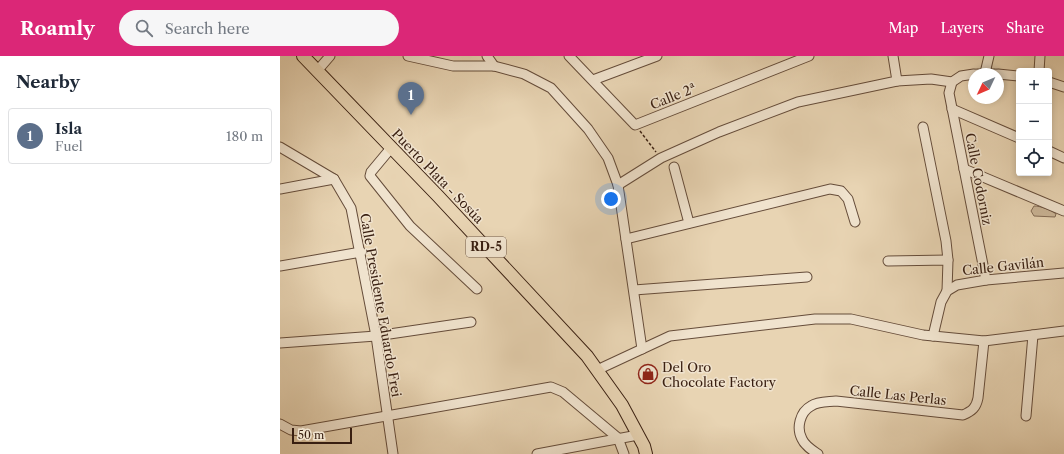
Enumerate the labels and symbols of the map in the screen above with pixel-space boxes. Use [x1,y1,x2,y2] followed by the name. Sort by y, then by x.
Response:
[968,68,1004,104] north arrow
[648,80,698,112] street label: Calle 2ª
[398,82,424,115] pin: 1
[389,126,487,227] street label: Puerto Plata - Sosúa
[962,132,996,227] street label: Calle Codorniz
[601,189,621,209] your location
[357,212,405,398] street label: Calle Presidente Eduardo Frei
[466,237,506,257] road number: RD-5
[961,254,1045,278] street label: Calle Gavilán
[662,359,777,390] place label: Del Oro Chocolate Factory
[637,363,659,385] shop icon: Del Oro Chocolate Factory
[849,382,948,408] street label: Calle Las Perlas
[292,426,352,445] scale bar

